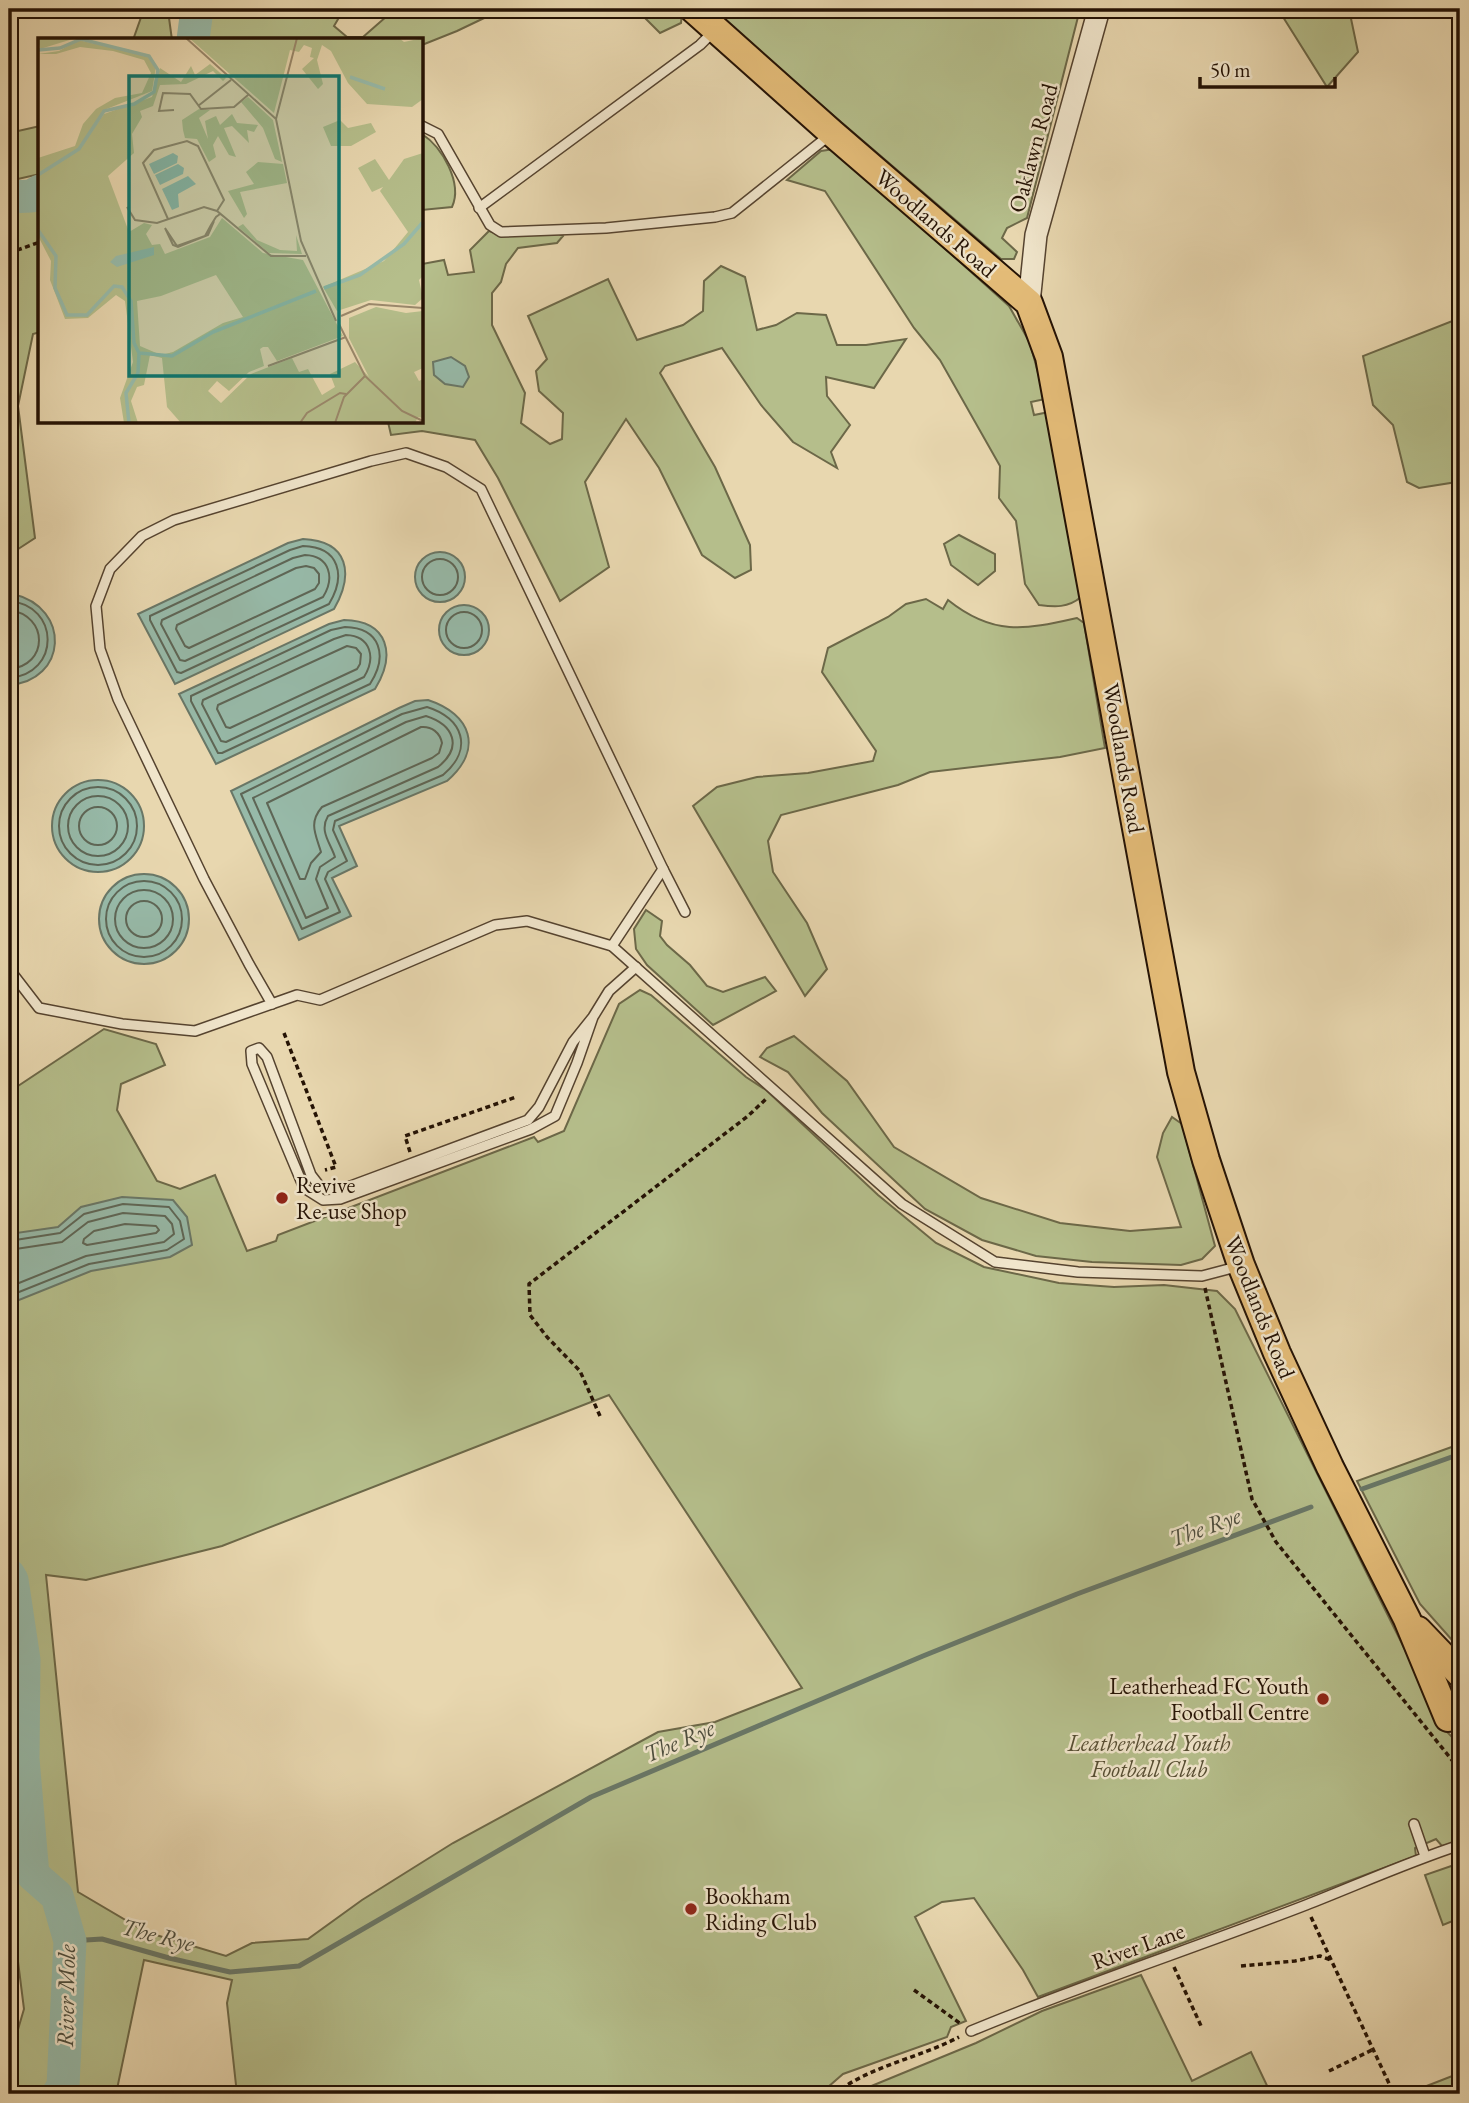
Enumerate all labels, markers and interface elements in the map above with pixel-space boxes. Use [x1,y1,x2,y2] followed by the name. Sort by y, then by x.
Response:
[38,38,424,424] inset map
[1200,46,1334,90] scale bar
[1210,56,1251,83] text: 50 m
[1001,80,1065,216] street label: Oaklawn Road
[869,162,1003,284] street label: Woodlands Road
[1096,681,1152,836] street label: Woodlands Road
[296,1170,407,1226] place label: Revive Re-use Shop
[274,1190,290,1206] marker: Revive Re-use Shop
[1218,1231,1302,1383] street label: Woodlands Road
[1165,1499,1246,1554] water label: The Rye
[1109,1671,1309,1727] place label: Leatherhead FC Youth Football Centre
[1315,1691,1331,1707] marker: Leatherhead FC Youth Football Centre
[639,1711,720,1769] water label: The Rye
[1066,1728,1231,1784] park label: Leatherhead Youth Football Club
[705,1881,817,1937] place label: Bookham Riding Club
[683,1901,699,1917] marker: Bookham Riding Club
[118,1911,199,1959] water label: The Rye
[1088,1915,1188,1977] street label: River Lane
[49,1943,82,2048] water label: River Mole

